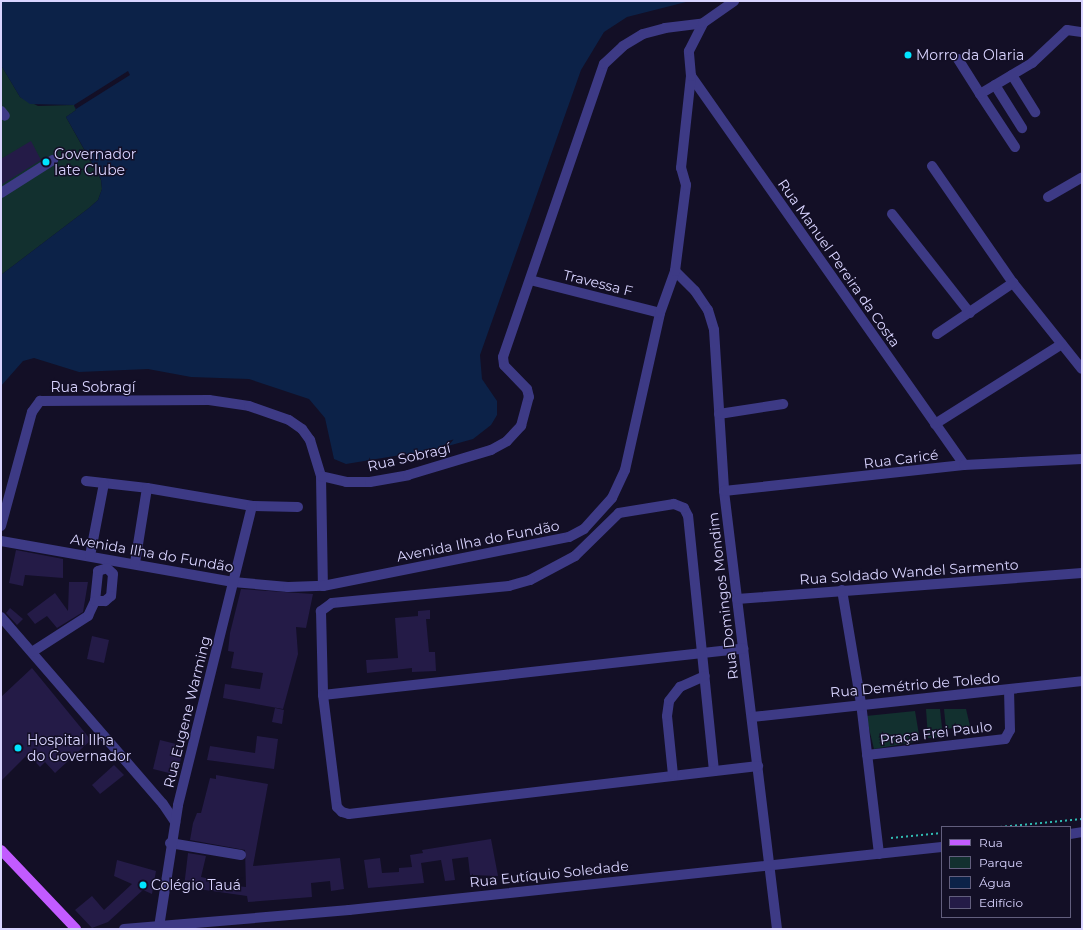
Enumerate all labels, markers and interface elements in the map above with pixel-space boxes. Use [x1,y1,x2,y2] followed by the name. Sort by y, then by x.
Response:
[916,47,1024,63] place label: Morro da Olaria
[903,50,913,60] marker: Morro da Olaria
[54,146,136,178] place label: Governador Iate Clube
[41,157,51,167] marker: Governador Iate Clube
[774,176,904,350] street label: Rua Manuel Pereira da Costa
[561,266,635,300] street label: Travessa F
[51,379,135,395] street label: Rua Sobragí
[366,439,452,475] street label: Rua Sobragí
[863,446,939,472] street label: Rua Caricé
[704,511,742,681] street label: Rua Domingos Mondim
[395,517,561,565] street label: Avenida Ilha do Fundão
[69,530,235,576] street label: Avenida Ilha do Fundão
[799,556,1019,588] street label: Rua Soldado Wandel Sarmento
[160,634,214,790] street label: Rua Eugene Warming
[829,669,1001,701] street label: Rua Demétrio de Toledo
[879,718,993,748] street label: Praça Frei Paulo
[27,732,131,764] place label: Hospital Ilha do Governador
[12,742,24,754] marker: Hospital Ilha do Governador
[941,826,1071,918] legend
[979,835,1003,850] text: Rua
[979,855,1023,870] text: Parque
[469,857,629,891] street label: Rua Eutíquio Soledade
[979,875,1011,890] text: Água
[151,877,241,893] place label: Colégio Tauá
[138,880,148,890] marker: Colégio Tauá
[979,895,1023,910] text: Edifício

